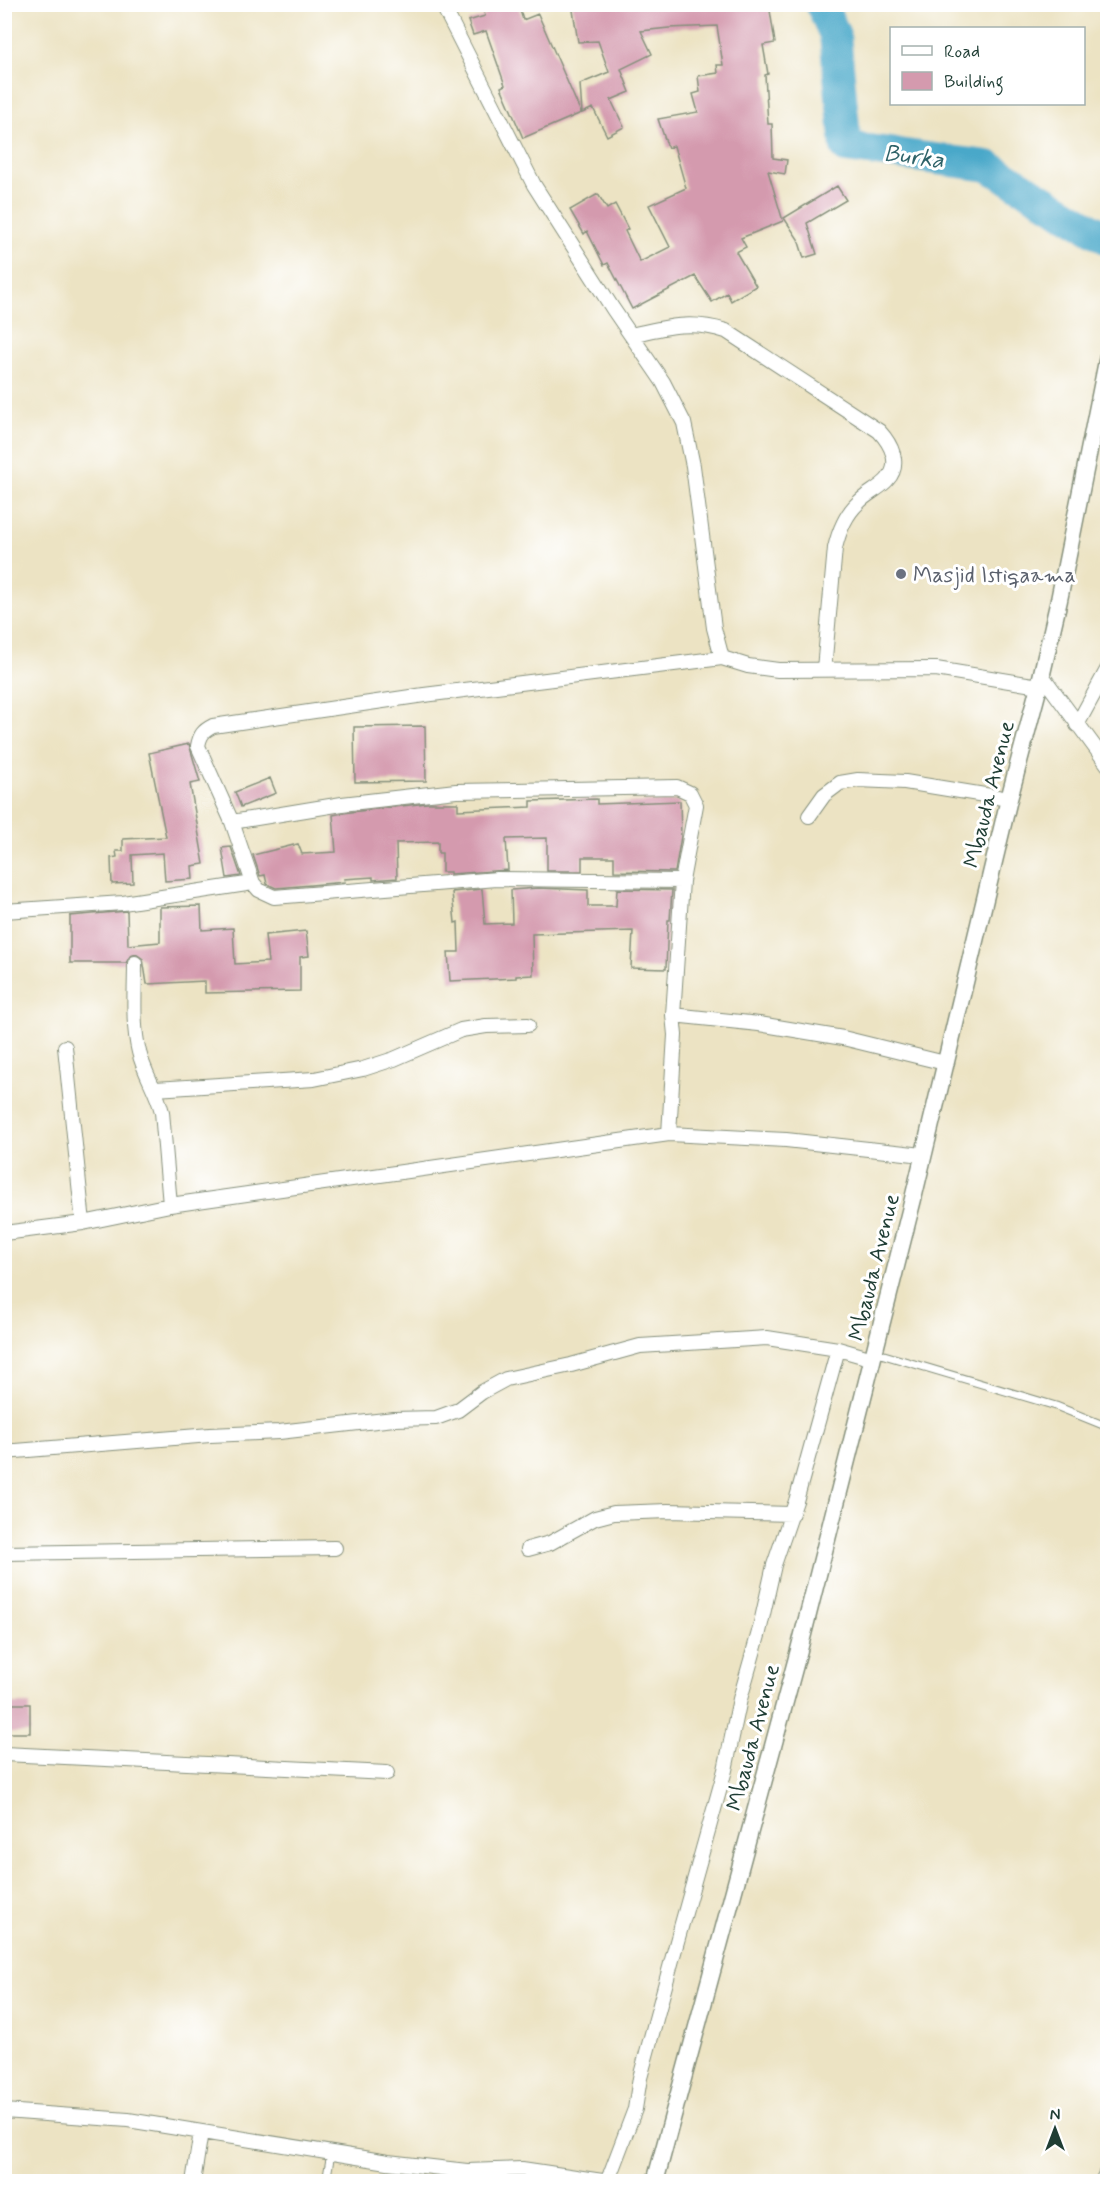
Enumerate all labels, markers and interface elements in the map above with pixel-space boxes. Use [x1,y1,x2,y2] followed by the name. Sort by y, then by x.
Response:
[890,27,1085,105] legend
[944,40,980,64] text: Road
[944,70,1004,96] text: Building
[882,138,946,177] water label: Burka
[913,562,1076,590] place label: Masjid Istiqaama
[894,567,908,581] marker: Masjid Istiqaama
[958,718,1022,871] street label: Mbauda Avenue
[843,1191,907,1344] street label: Mbauda Avenue
[721,1661,787,1814] street label: Mbauda Avenue
[1025,2099,1085,2159] north arrow
[1050,2105,1060,2126] text: N

